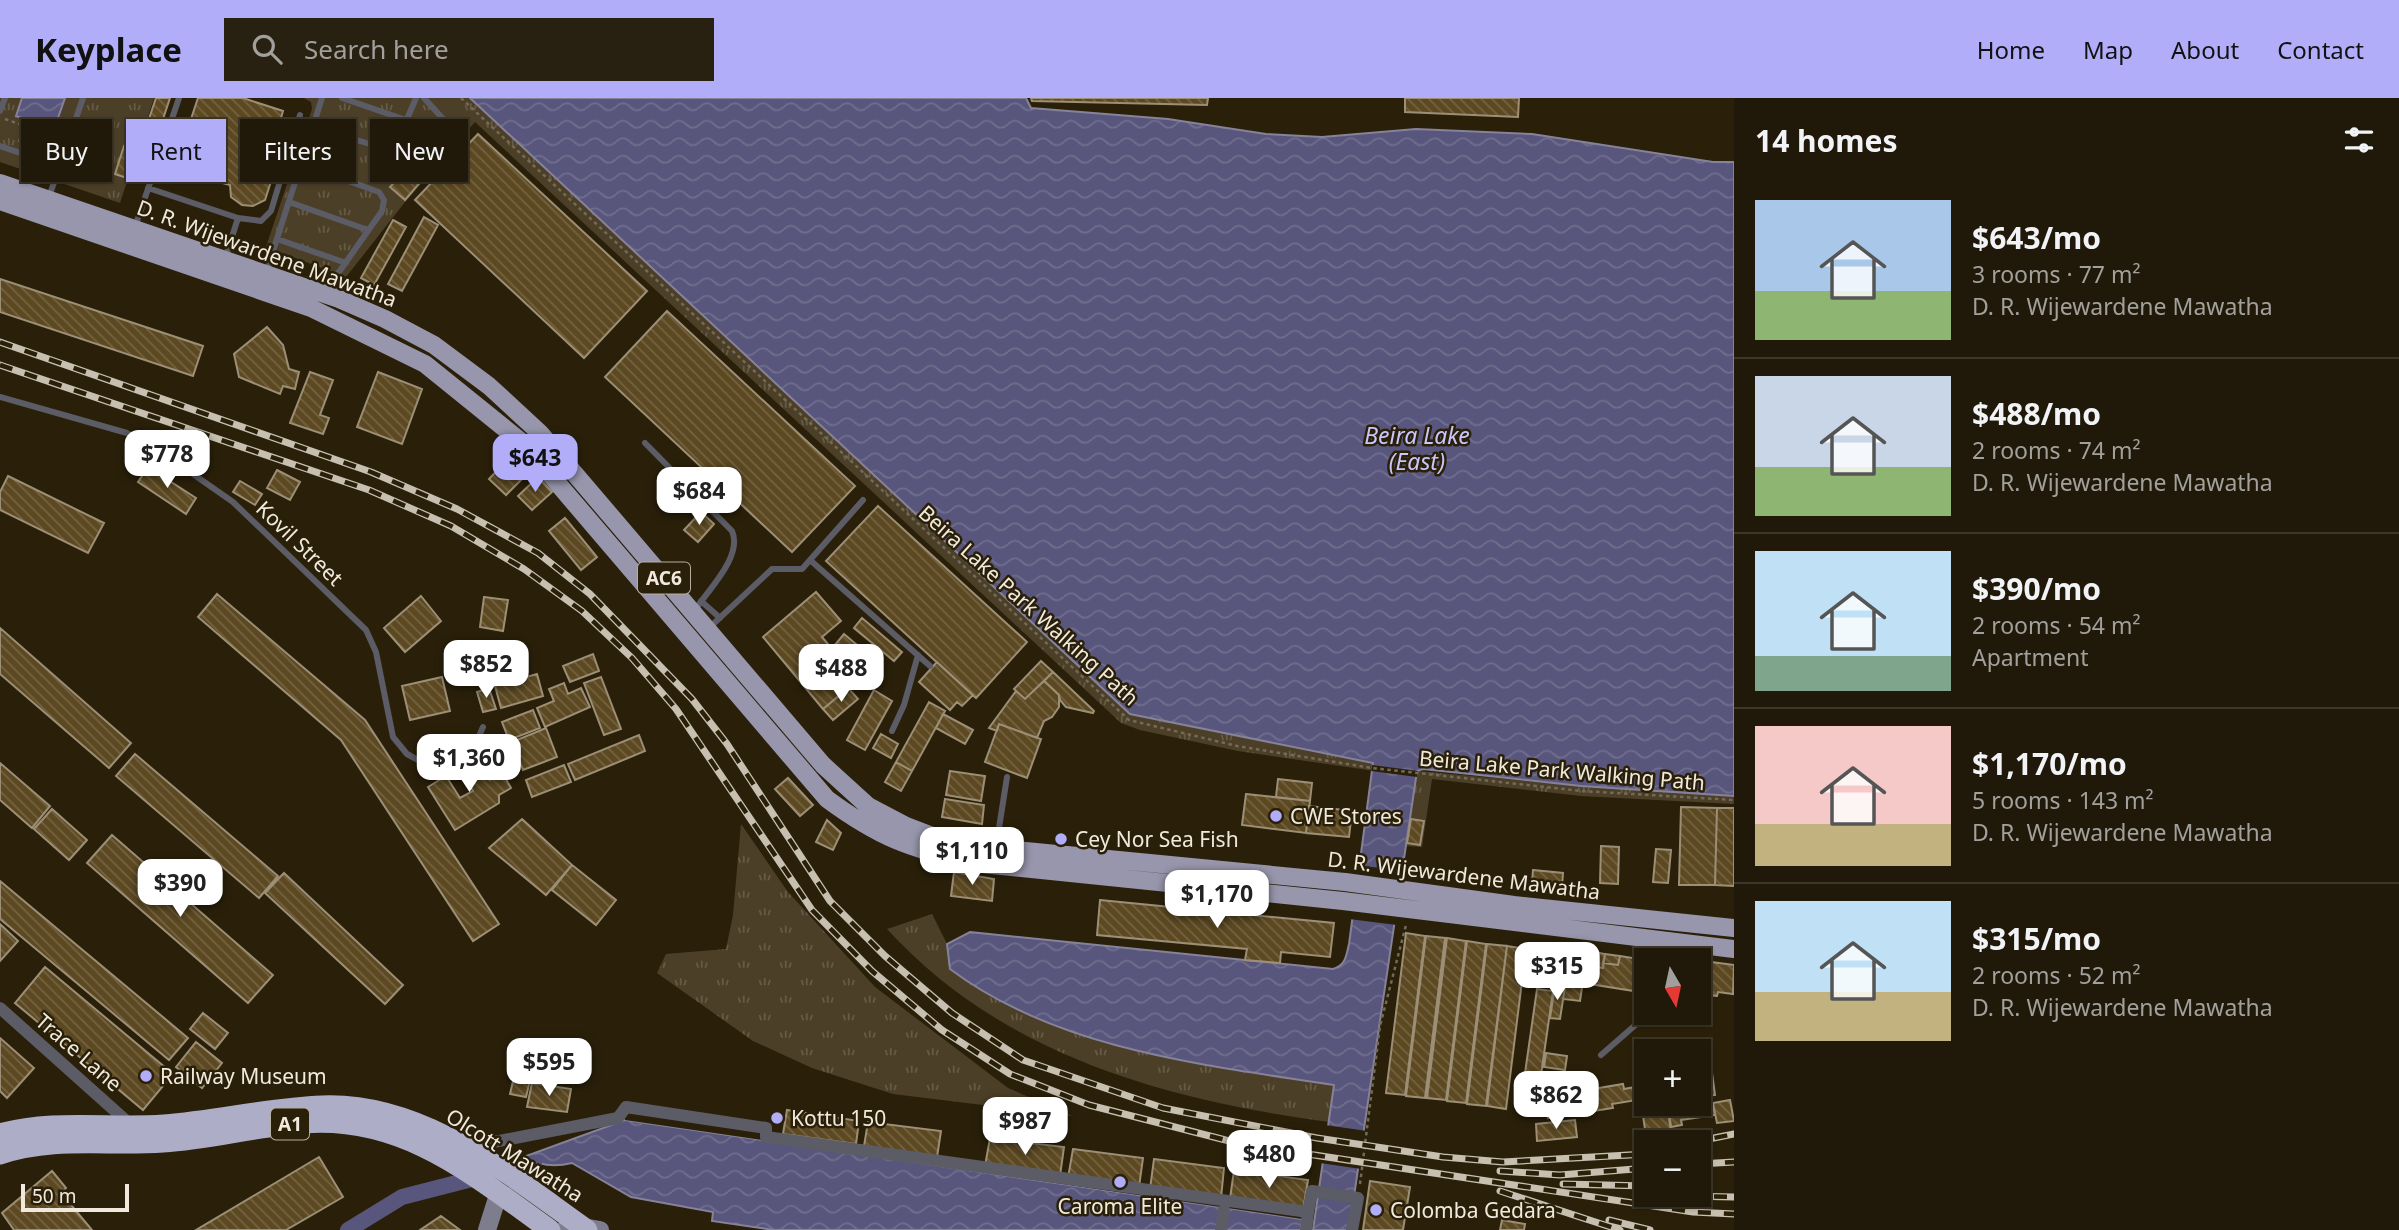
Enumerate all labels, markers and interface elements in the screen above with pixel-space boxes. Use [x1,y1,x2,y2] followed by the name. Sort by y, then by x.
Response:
[224,18,714,81] search box
[35,27,182,72] text: Keyplace
[248,30,286,68] icon: search
[304,31,449,67] text: Search here
[1977,33,2045,66] text: Home
[2083,33,2133,66] text: Map
[2171,33,2239,66] text: About
[2277,33,2364,66] text: Contact
[21,119,112,182] chip: Buy
[126,119,226,182] chip: Rent
[240,119,356,182] chip: Filters
[370,119,468,182] chip: New
[1755,120,1898,161] text: 14 homes
[2340,121,2378,159] icon: filters
[133,193,401,313] street label: D. R. Wijewardene Mawatha
[1972,217,2101,258] text: $643/mo
[1811,228,1895,312] icon: home
[1972,258,2141,290] text: 3 rooms · 77 m²
[1972,290,2273,322] text: D. R. Wijewardene Mawatha
[1972,393,2101,434] text: $488/mo
[1811,404,1895,488] icon: home
[1364,419,1470,477] water label: Beira Lake (East)
[126,430,208,490] pin: $778
[494,434,576,494] pin: $643
[1972,434,2141,466] text: 2 rooms · 74 m²
[141,437,193,469] text: $778
[509,441,561,473] text: $643
[1972,466,2273,498] text: D. R. Wijewardene Mawatha
[658,468,740,527] pin: $684
[673,474,725,506] text: $684
[250,494,350,592] street label: Kovil Street
[913,499,1145,711] street label: Beira Lake Park Walking Path
[638,562,690,593] road number: AC6
[1972,568,2101,609] text: $390/mo
[1811,579,1895,663] icon: home
[1972,609,2141,641] text: 2 rooms · 54 m²
[445,640,527,700] pin: $852
[1972,641,2089,673] text: Apartment
[800,644,882,704] pin: $488
[460,647,512,679] text: $852
[815,651,867,683] text: $488
[412,734,526,794] pin: $1,360
[433,741,505,773] text: $1,360
[1972,743,2127,784] text: $1,170/mo
[1418,744,1706,796] street label: Beira Lake Park Walking Path
[1811,754,1895,838] icon: home
[1972,784,2154,816] text: 5 rooms · 143 m²
[1290,802,1402,830] place label: CWE Stores
[1268,808,1284,824] marker: CWE Stores
[1972,816,2273,848] text: D. R. Wijewardene Mawatha
[1075,825,1239,853] place label: Cey Nor Sea Fish
[915,828,1029,887] pin: $1,110
[1053,831,1069,847] marker: Cey Nor Sea Fish
[936,834,1008,866] text: $1,110
[1326,844,1602,906] street label: D. R. Wijewardene Mawatha
[139,860,221,919] pin: $390
[154,866,206,898] text: $390
[1160,870,1274,930] pin: $1,170
[1181,877,1253,909] text: $1,170
[1972,918,2101,959] text: $315/mo
[1811,929,1895,1013] icon: home
[1516,942,1598,1002] pin: $315
[1634,948,1712,1026] north arrow
[1634,948,1711,1207] map controls
[1531,949,1583,981] text: $315
[1972,959,2141,991] text: 2 rooms · 52 m²
[1972,991,2273,1023] text: D. R. Wijewardene Mawatha
[30,1007,128,1097] street label: Trace Lane
[508,1038,590,1098] pin: $595
[1634,1039,1711,1116] button: +
[523,1045,575,1077] text: $595
[160,1062,327,1090] place label: Railway Museum
[138,1068,154,1084] marker: Railway Museum
[1515,1072,1597,1131] pin: $862
[1530,1078,1582,1110] text: $862
[984,1098,1066,1157] pin: $987
[441,1102,589,1208] street label: Olcott Mawatha
[791,1104,886,1132] place label: Kottu 150
[999,1104,1051,1136] text: $987
[271,1108,309,1140] road number: A1
[769,1110,785,1126] marker: Kottu 150
[1228,1130,1310,1190] pin: $480
[1634,1130,1711,1207] button: −
[1243,1137,1295,1169] text: $480
[1112,1174,1128,1190] marker: Caroma Elite
[21,1181,130,1213] scale bar
[32,1183,76,1209] text: 50 m
[1058,1192,1182,1220] place label: Caroma Elite
[1390,1196,1556,1224] place label: Colomba Gedara
[1368,1202,1384,1218] marker: Colomba Gedara

